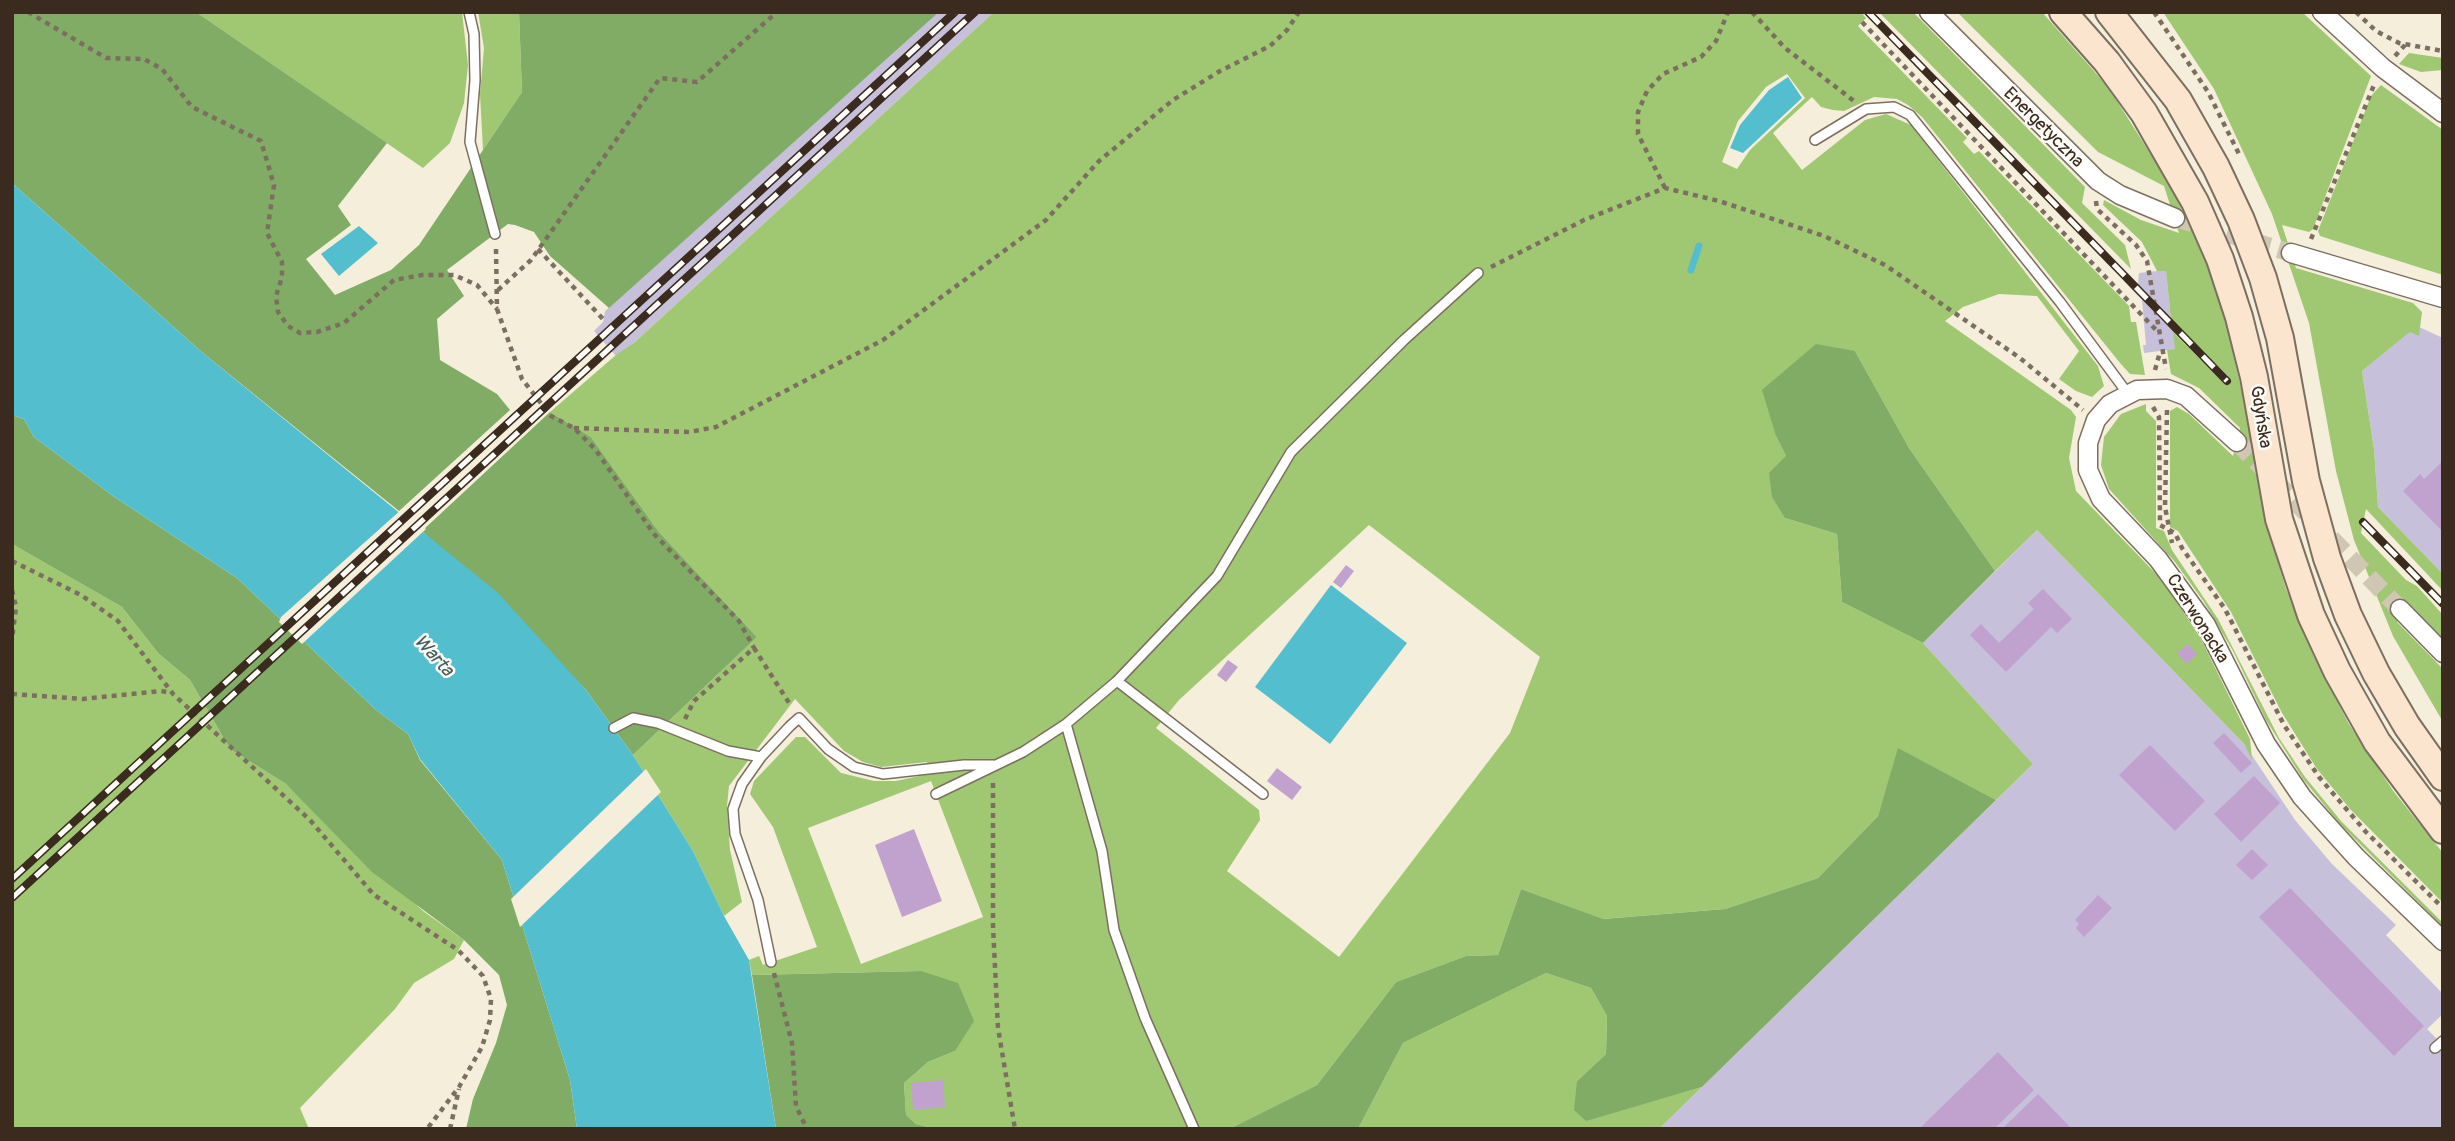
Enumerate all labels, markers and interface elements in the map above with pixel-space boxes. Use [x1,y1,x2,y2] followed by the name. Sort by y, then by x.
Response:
[1998,83,2088,173] street label: Energetyczna
[2244,384,2276,450] street label: Gdyńska
[2161,570,2233,668] street label: Czerwonacka
[408,630,458,682] water label: Warta

